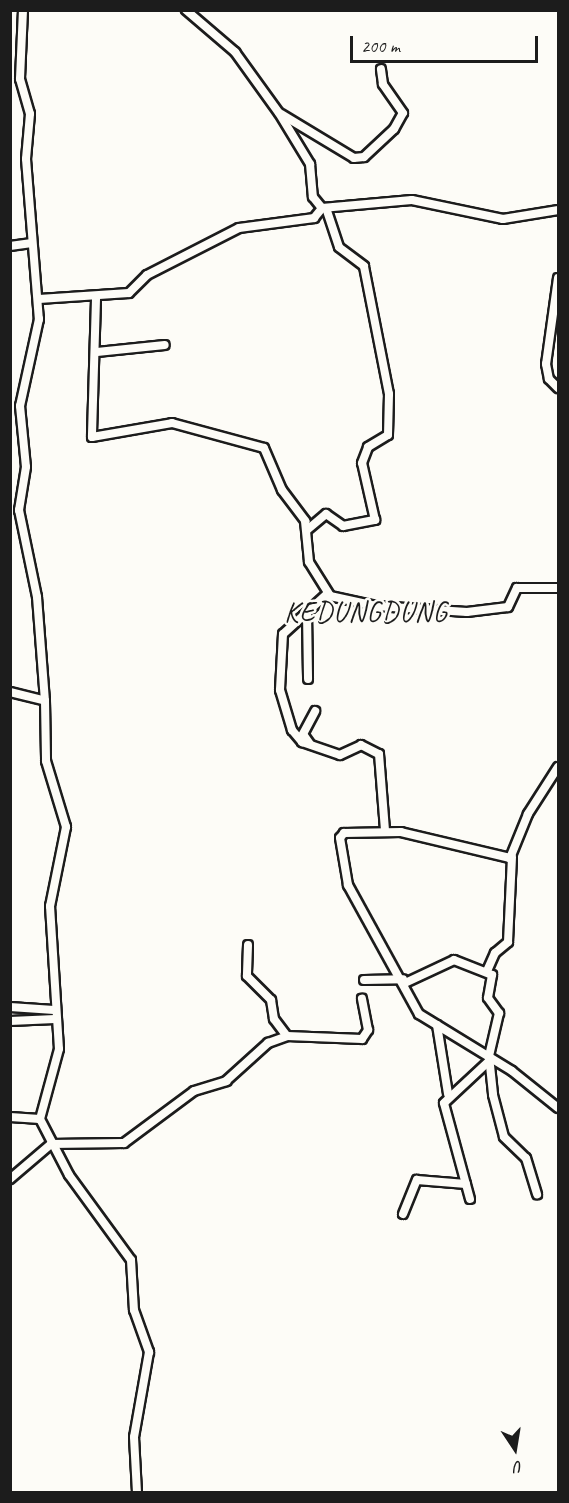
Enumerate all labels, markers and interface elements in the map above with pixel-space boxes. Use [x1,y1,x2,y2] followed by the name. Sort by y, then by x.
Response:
[353,24,540,62] scale bar
[361,35,400,57] text: 200 m
[285,595,447,629] district label: KEDUNGDUNG
[485,1419,545,1479] north arrow
[513,1456,525,1477] text: U

